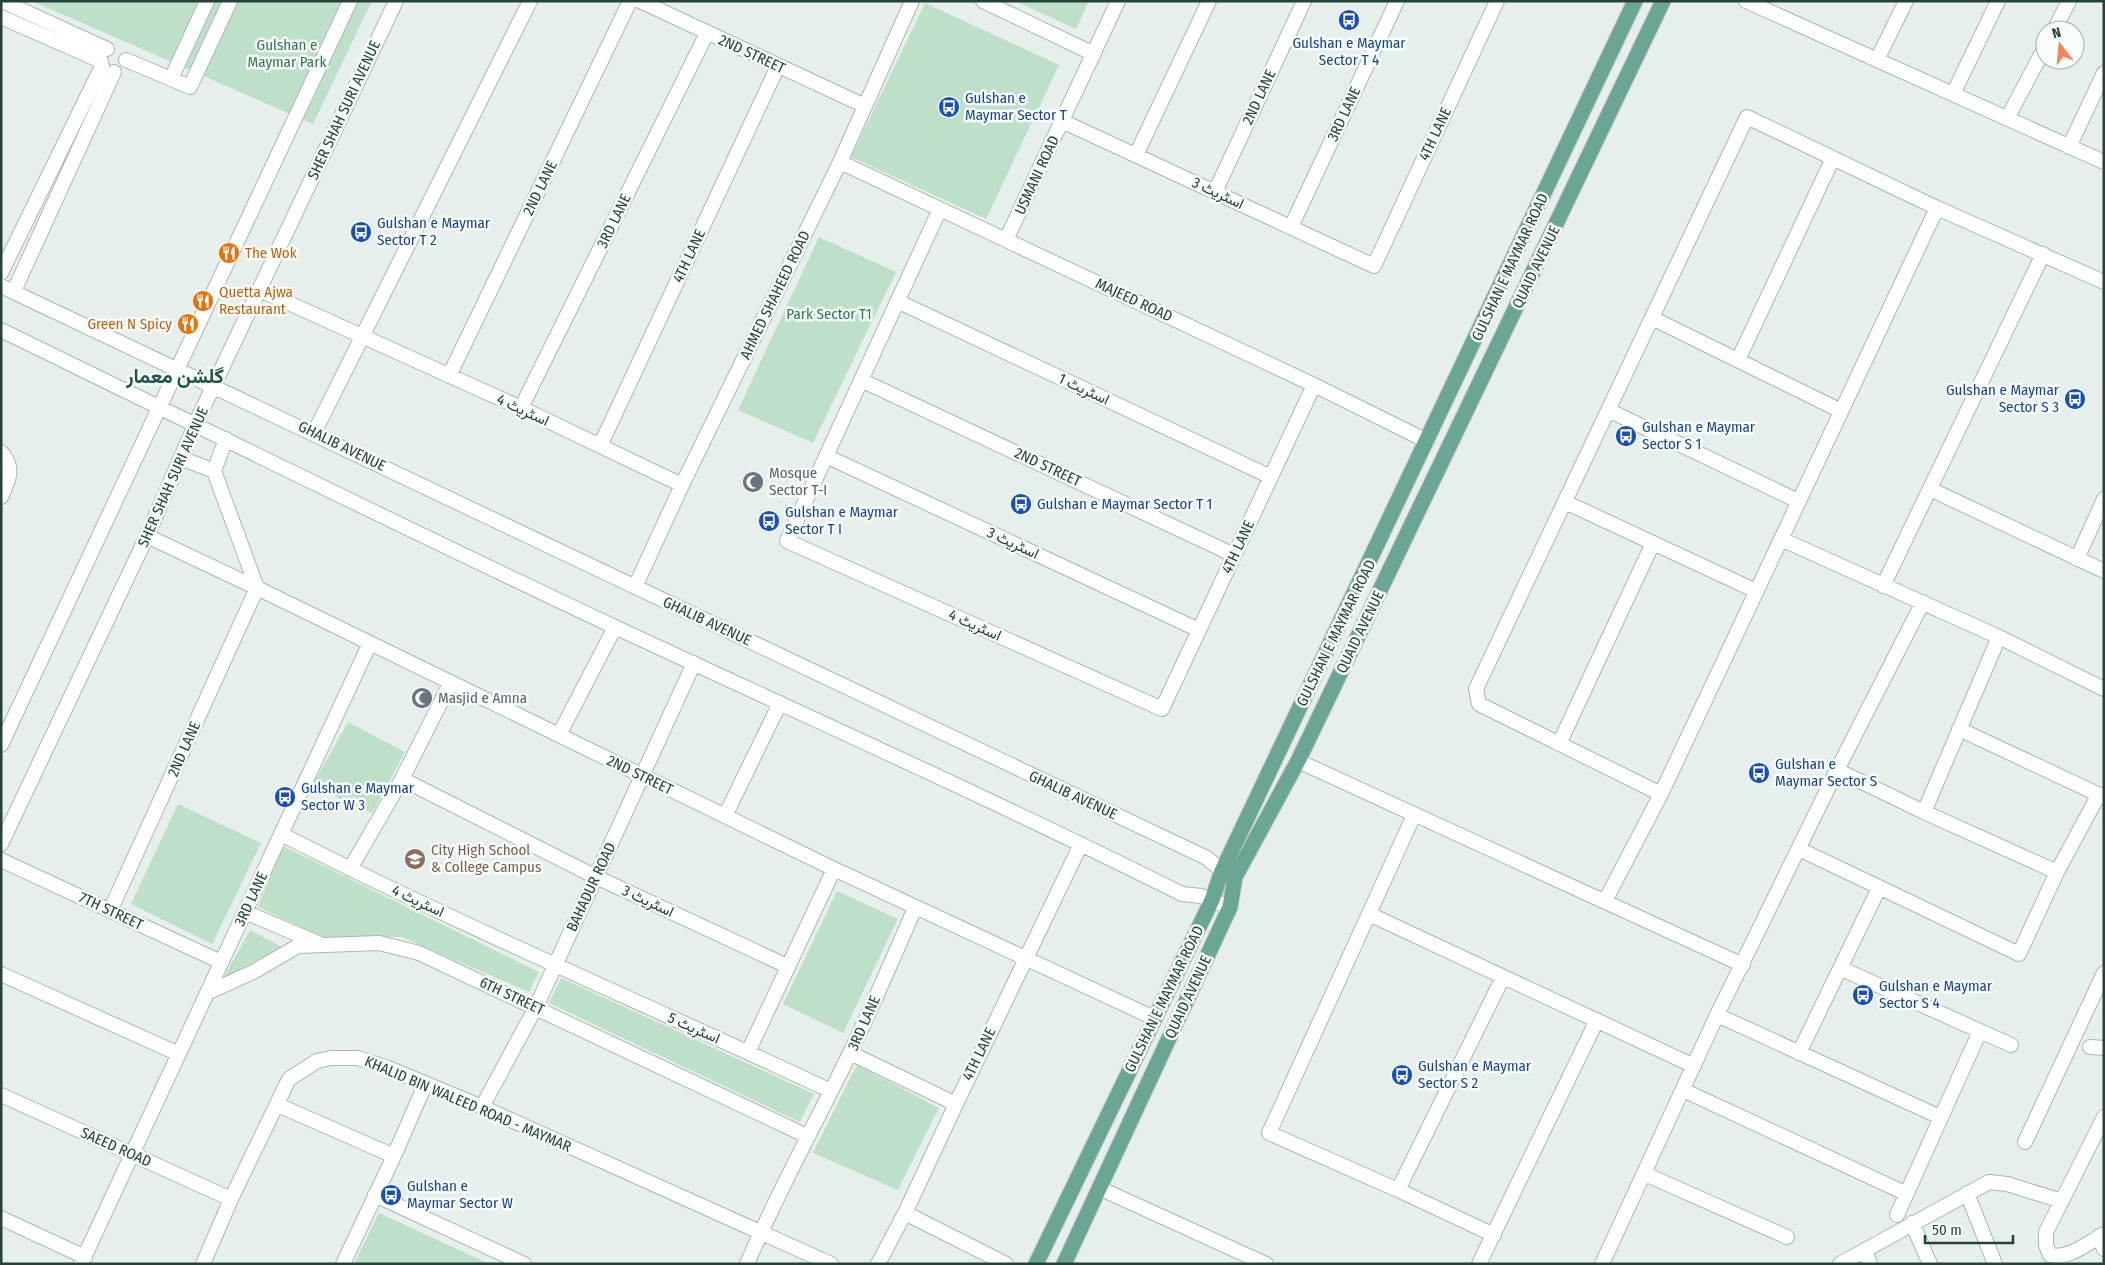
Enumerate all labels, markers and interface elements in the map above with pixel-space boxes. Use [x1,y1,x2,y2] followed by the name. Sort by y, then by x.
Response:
[1337,8,1361,32] bus stop icon: Gulshan e Maymar Sector T 4
[2035,20,2085,70] north arrow
[2050,24,2063,42] text: N
[716,31,788,77] street label: 2ND STREET
[1292,34,1406,69] place label: Gulshan e Maymar Sector T 4
[248,36,326,71] park label: Gulshan e Maymar Park
[304,38,384,182] street label: SHER SHAH SURI AVENUE
[1238,67,1280,127] street label: 2ND LANE
[1324,84,1364,144] street label: 3RD LANE
[965,89,1067,124] place label: Gulshan e Maymar Sector T
[937,95,961,119] bus stop icon: Gulshan e Maymar Sector T
[1415,104,1455,164] street label: 4TH LANE
[1011,133,1063,217] street label: USMANI ROAD
[519,158,561,218] street label: 2ND LANE
[1189,173,1247,213] street label: اسٹریٹ 3
[1468,190,1552,344] street label: GULSHAN E MAYMAR ROAD
[593,191,635,251] street label: 3RD LANE
[377,214,491,249] place label: Gulshan e Maymar Sector T 2
[349,220,373,244] bus stop icon: Gulshan e Maymar Sector T 2
[1508,223,1564,311] street label: QUAID AVENUE
[669,226,709,286] street label: 4TH LANE
[736,228,814,362] street label: AHMED SHAHEED ROAD
[217,241,241,265] restaurant icon: The Wok
[245,244,297,262] place label: The Wok
[1093,274,1175,326] street label: MAJEED ROAD
[219,283,293,318] place label: Quetta Ajwa Restaurant
[191,289,215,313] restaurant icon: Quetta Ajwa Restaurant
[786,305,872,323] park label: Park Sector T1
[176,312,200,336] restaurant icon: Green N Spicy
[87,315,172,333] place label: Green N Spicy
[125,364,224,389] district label: گلشن معمار
[1056,369,1112,409] street label: اسٹریٹ 1
[1946,381,2060,416] place label: Gulshan e Maymar Sector S 3
[2063,387,2087,411] bus stop icon: Gulshan e Maymar Sector S 3
[494,390,552,430] street label: اسٹریٹ 4
[134,404,212,550] street label: SHER SHAH SURI AVENUE
[295,417,389,475] street label: GHALIB AVENUE
[1642,418,1756,453] place label: Gulshan e Maymar Sector S 1
[1614,424,1638,448] bus stop icon: Gulshan e Maymar Sector S 1
[1012,444,1084,490] street label: 2ND STREET
[769,464,827,499] place label: Mosque Sector T-I
[741,470,765,494] mosque icon: Mosque Sector T-I
[1009,492,1033,516] bus stop icon: Gulshan e Maymar Sector T 1
[1037,495,1212,513] place label: Gulshan e Maymar Sector T 1
[785,503,899,538] place label: Gulshan e Maymar Sector T I
[757,509,781,533] bus stop icon: Gulshan e Maymar Sector T I
[1218,517,1258,577] street label: 4TH LANE
[984,523,1042,563] street label: اسٹریٹ 3
[1293,557,1379,709] street label: GULSHAN E MAYMAR ROAD
[1332,588,1388,676] street label: QUAID AVENUE
[660,593,754,649] street label: GHALIB AVENUE
[946,605,1004,645] street label: اسٹریٹ 4
[410,686,434,710] mosque icon: Masjid e Amna
[438,689,527,707] place label: Masjid e Amna
[164,719,204,779] street label: 2ND LANE
[604,751,676,799] street label: 2ND STREET
[1775,755,1877,790] place label: Gulshan e Maymar Sector S
[1747,761,1771,785] bus stop icon: Gulshan e Maymar Sector S
[1026,767,1120,823] street label: GHALIB AVENUE
[301,779,415,814] place label: Gulshan e Maymar Sector W 3
[273,785,297,809] bus stop icon: Gulshan e Maymar Sector W 3
[563,840,619,934] street label: BAHADUR ROAD
[431,841,541,876] place label: City High School & College Campus
[403,847,427,871] school or university icon: City High School & College Campus
[231,869,271,929] street label: 3RD LANE
[389,881,447,921] street label: اسٹریٹ 4
[619,881,677,921] street label: اسٹریٹ 3
[76,888,146,934] street label: 7TH STREET
[1121,923,1207,1075] street label: GULSHAN E MAYMAR ROAD
[1161,953,1215,1041] street label: QUAID AVENUE
[477,973,547,1019] street label: 6TH STREET
[1879,977,1993,1012] place label: Gulshan e Maymar Sector S 4
[1851,983,1875,1007] bus stop icon: Gulshan e Maymar Sector S 4
[844,993,884,1053] street label: 3RD LANE
[665,1009,723,1047] street label: اسٹریٹ 5
[958,1025,1000,1083] street label: 4TH LANE
[362,1052,574,1156] street label: KHALID BIN WALEED ROAD - MAYMAR
[1418,1057,1532,1092] place label: Gulshan e Maymar Sector S 2
[1390,1063,1414,1087] bus stop icon: Gulshan e Maymar Sector S 2
[78,1123,154,1171] street label: SAEED ROAD
[407,1177,513,1212] place label: Gulshan e Maymar Sector W
[379,1183,403,1207] bus stop icon: Gulshan e Maymar Sector W
[1925,1212,2012,1244] scale bar
[1932,1221,1962,1239] text: 50 m

